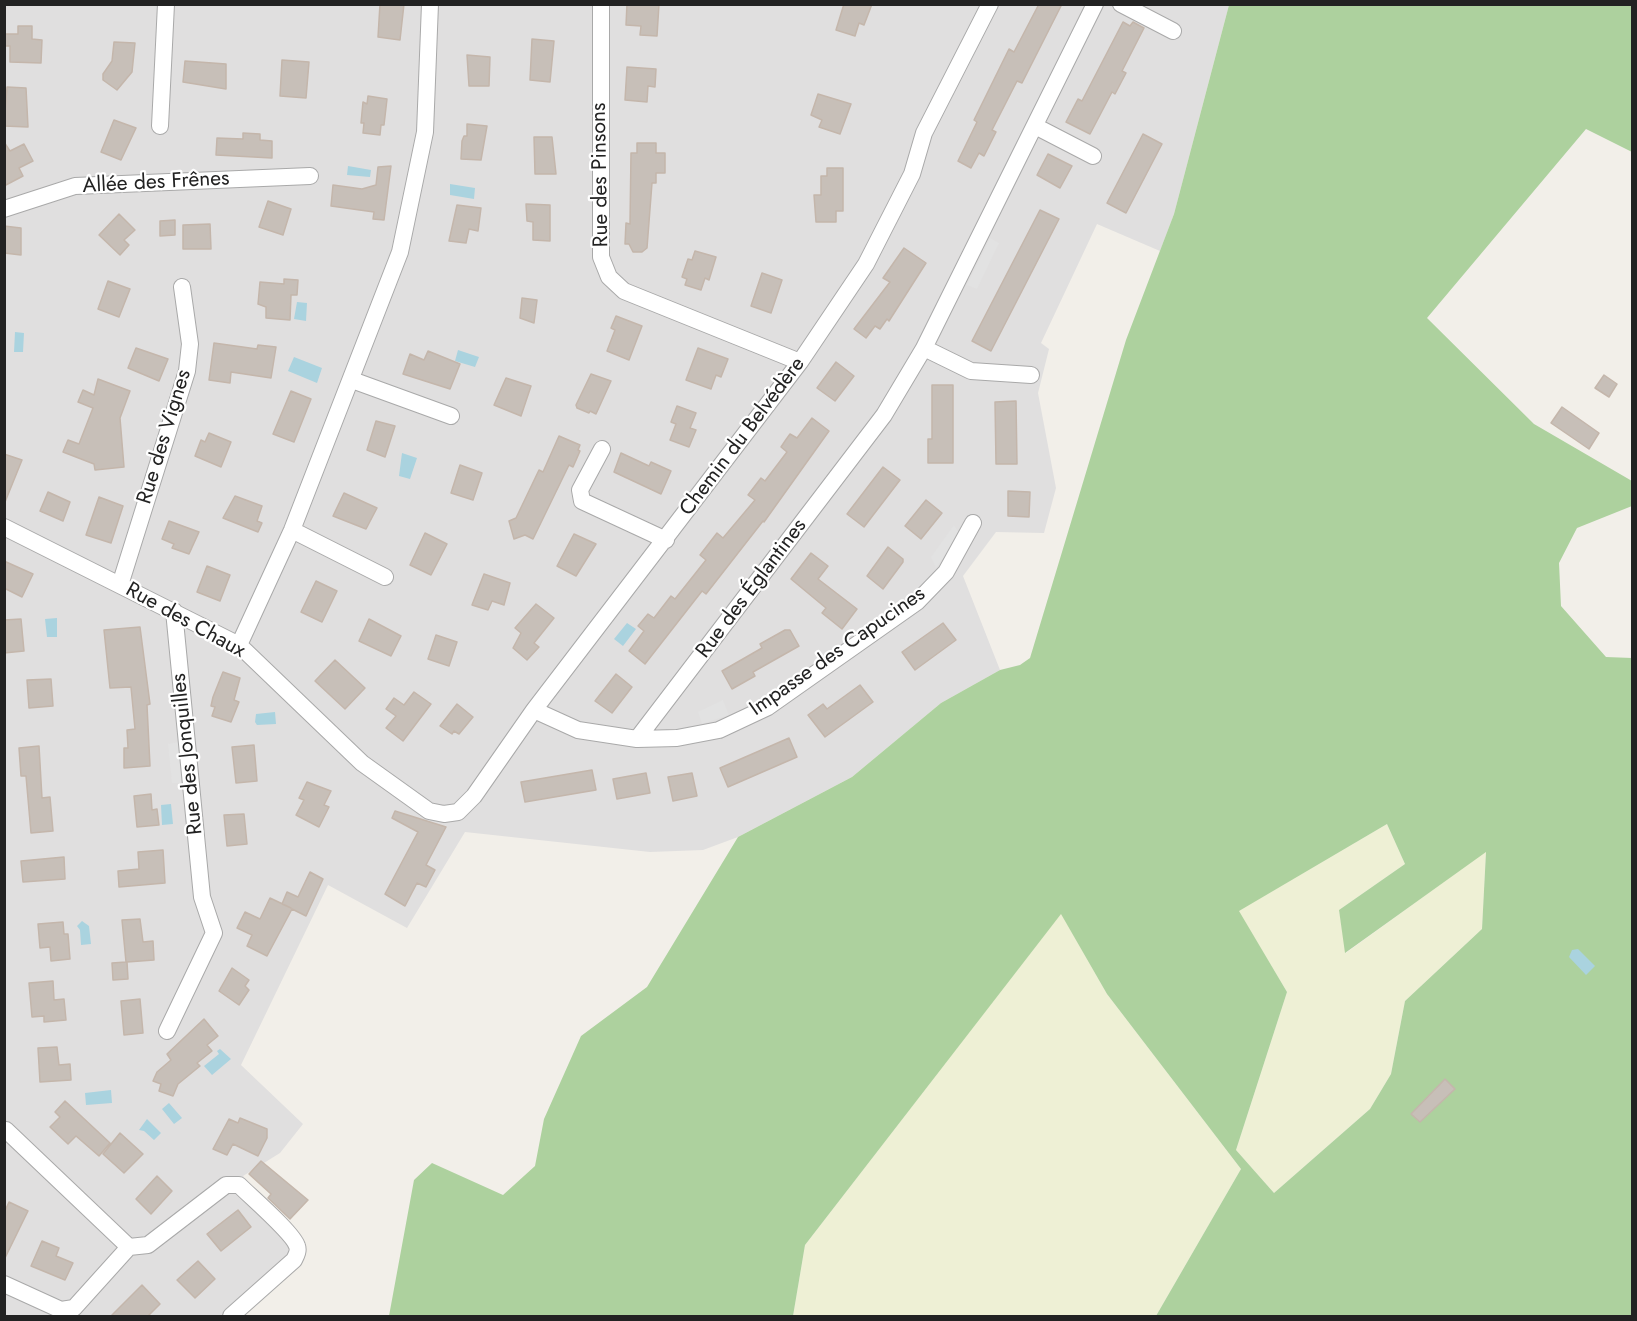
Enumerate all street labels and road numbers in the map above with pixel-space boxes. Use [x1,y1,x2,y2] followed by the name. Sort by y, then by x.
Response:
[587,102,615,248] street label: Rue des Pinsons
[82,167,230,199] street label: Allée des Frênes
[675,353,811,521] street label: Chemin du Belvédère
[133,367,197,507] street label: Rue des Vignes
[691,514,813,664] street label: Rue des Églantines
[121,578,249,664] street label: Rue des Chaux
[745,582,931,722] street label: Impasse des Capucines
[167,672,209,836] street label: Rue des Jonquilles

